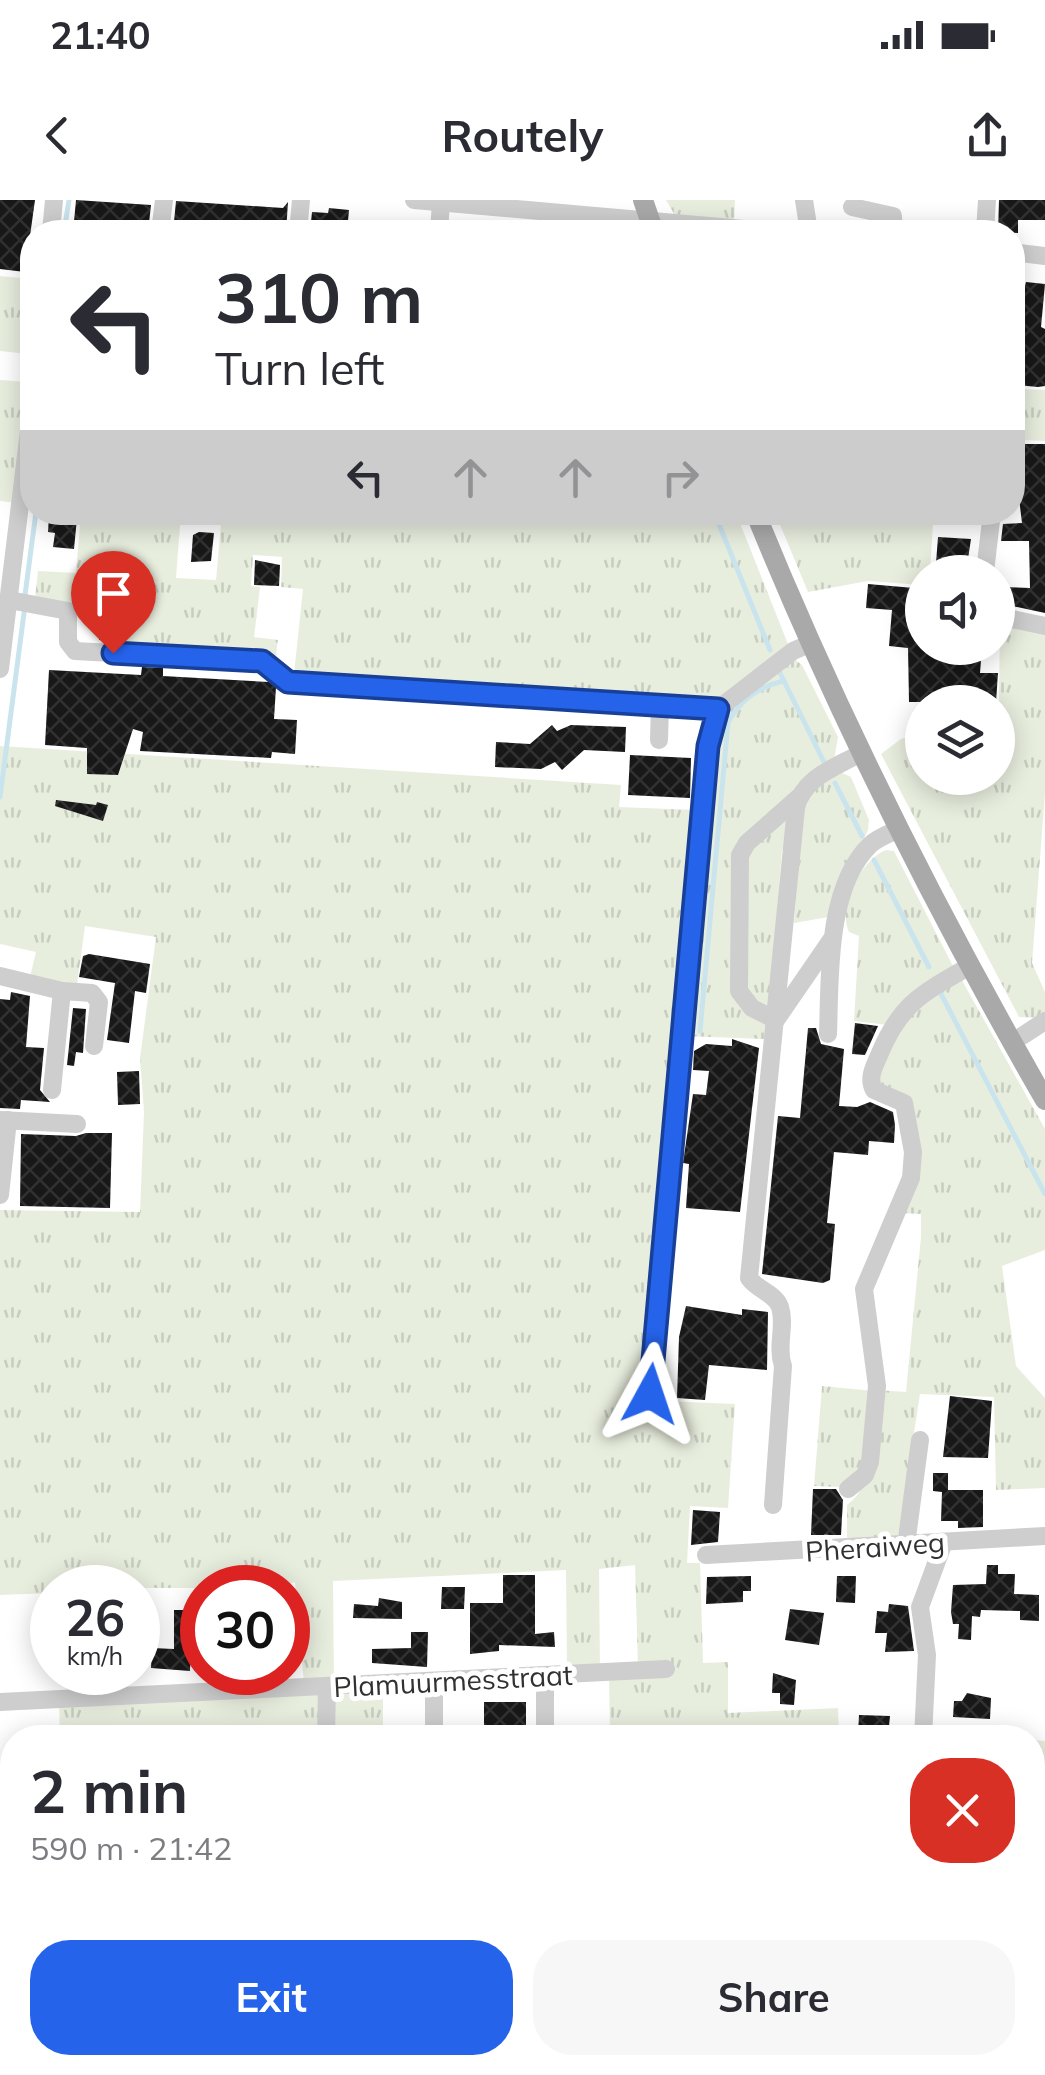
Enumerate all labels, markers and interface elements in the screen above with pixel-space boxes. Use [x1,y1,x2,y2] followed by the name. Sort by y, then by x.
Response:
[50,11,151,59] text: 21:40
[441,107,604,163] text: Routely
[30,108,85,163] icon: back
[960,108,1015,163] icon: share
[215,253,423,341] text: 310 m
[50,260,180,390] icon: left
[215,340,384,396] text: Turn left
[338,450,393,505] icon: left
[443,450,498,505] icon: ahead
[548,450,603,505] icon: ahead
[653,450,708,505] icon: right
[71,551,156,654] pin
[905,555,1015,795] map controls
[905,555,1015,665] button: sound
[86,566,141,621] icon: arrive
[905,685,1015,795] button: layers
[598,1342,702,1446] position arrow
[804,1524,946,1569] street label: Pheraiweg
[180,1565,310,1695] speed limit sign: 30
[65,1586,125,1649] text: 26
[67,1640,123,1671] text: km/h
[333,1657,574,1704] street label: Plamuurmesstraat
[30,1753,188,1828] text: 2 min
[910,1758,1015,1863] button: close
[30,1828,232,1868] text: 590 m · 21:42
[30,1940,513,2055] button: Exit
[533,1940,1015,2055] button: Share

